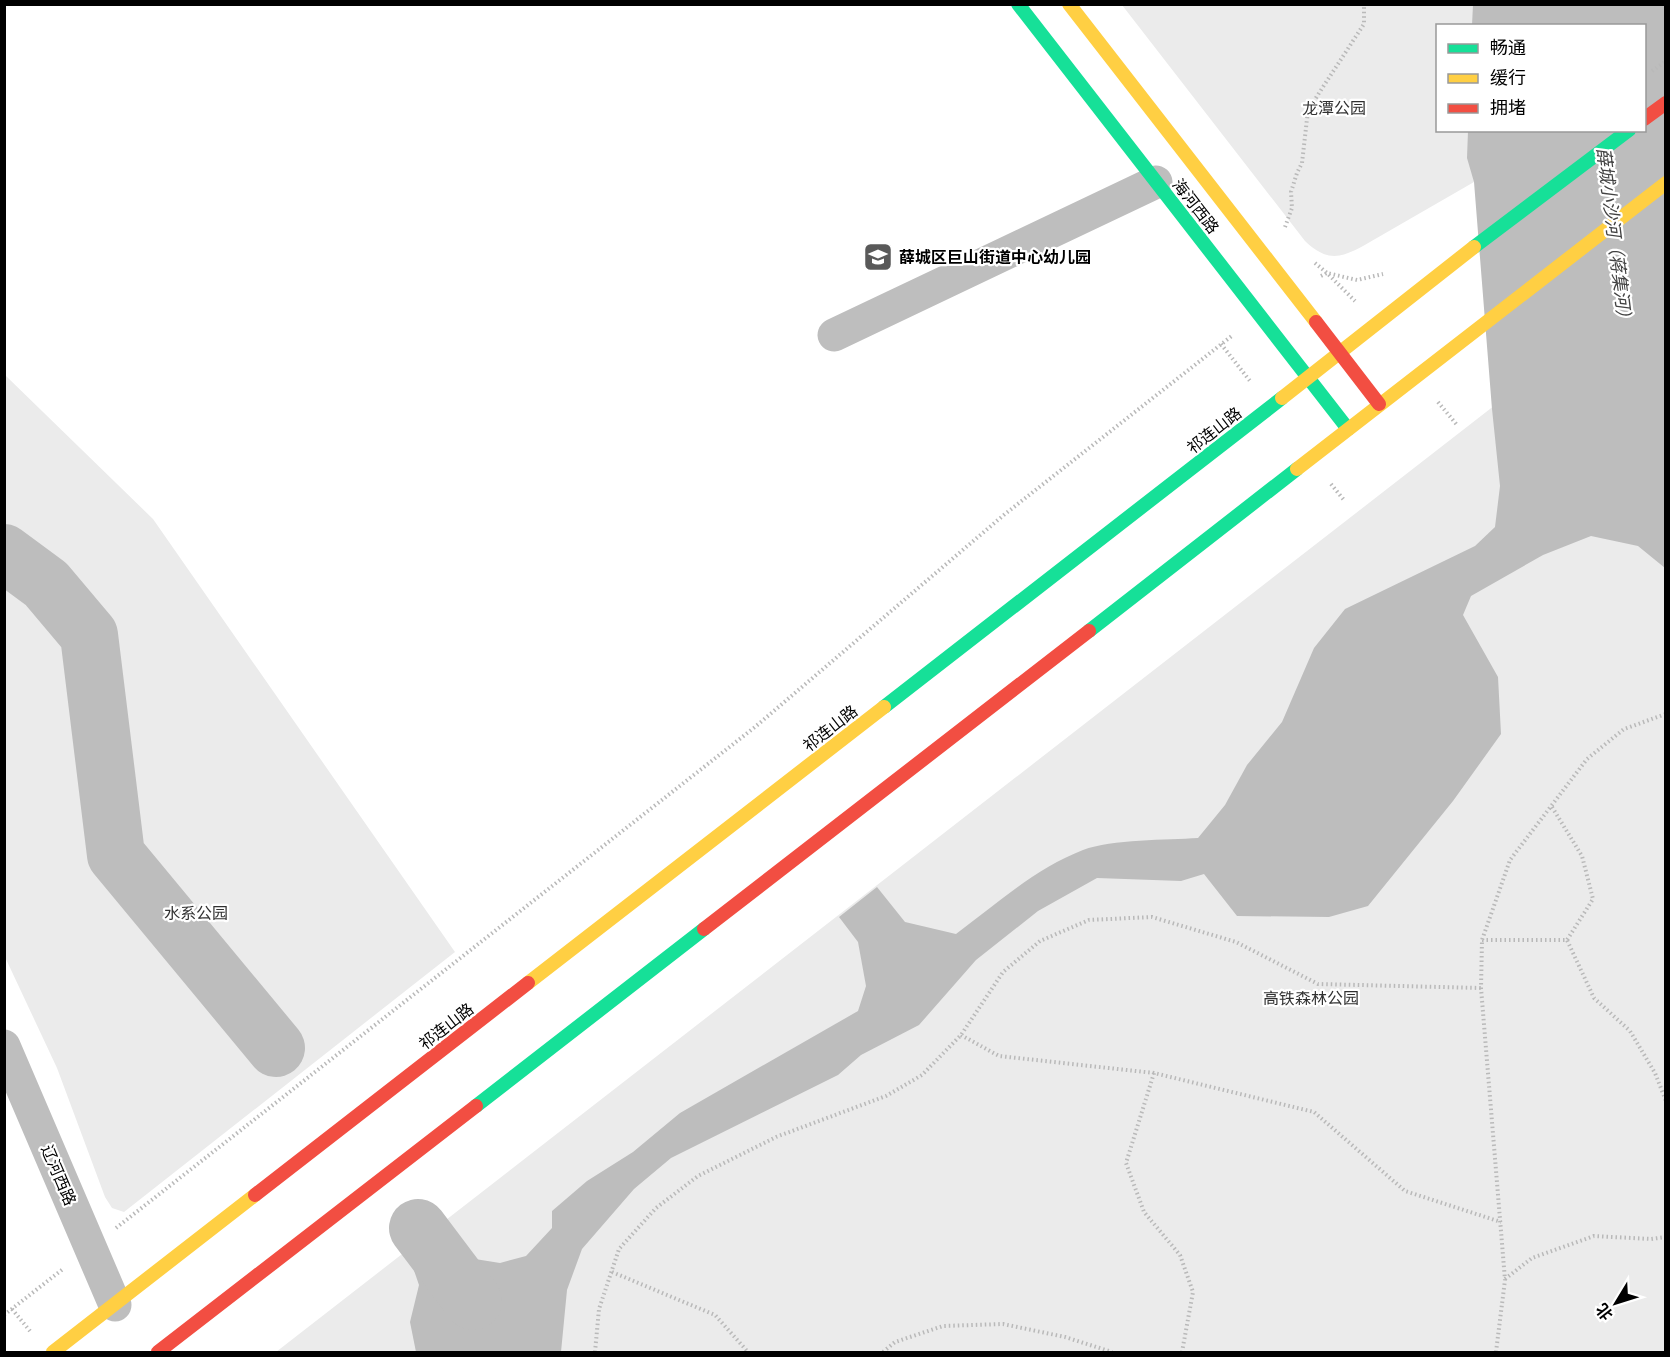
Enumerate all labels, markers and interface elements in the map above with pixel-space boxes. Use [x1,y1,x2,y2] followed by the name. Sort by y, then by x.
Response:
[1436,24,1646,132] legend
[1490,37,1526,58] text: 畅通
[1490,67,1526,88] text: 缓行
[1490,97,1526,118] text: 拥堵
[1302,99,1366,118] park label: 龙潭公园
[1593,146,1636,328] water label: 薛城小沙河（蒋集河）
[1168,175,1223,237] street label: 海河西路
[862,241,894,273] school or university icon: 薛城区巨山街道中心幼儿园
[899,248,1091,267] place label: 薛城区巨山街道中心幼儿园
[1183,403,1245,458] street label: 祁连山路
[799,701,861,756] street label: 祁连山路
[164,904,228,923] park label: 水系公园
[1263,989,1359,1008] park label: 高铁森林公园
[415,999,477,1054] street label: 祁连山路
[37,1142,80,1208] street label: 辽河西路
[1586,1273,1646,1333] north arrow
[1592,1300,1617,1324] text: 北

